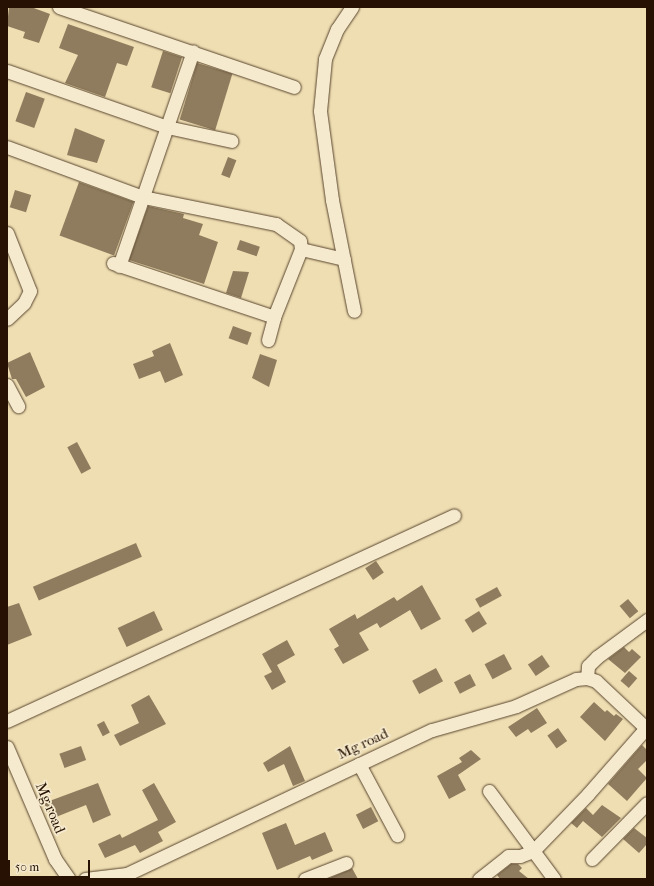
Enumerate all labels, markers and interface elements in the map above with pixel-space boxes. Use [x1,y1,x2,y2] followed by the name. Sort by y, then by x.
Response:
[335,724,391,764] street label: Mg road
[31,780,69,836] street label: Mg road
[10,852,92,878] scale bar
[15,860,39,874] text: 50 m

